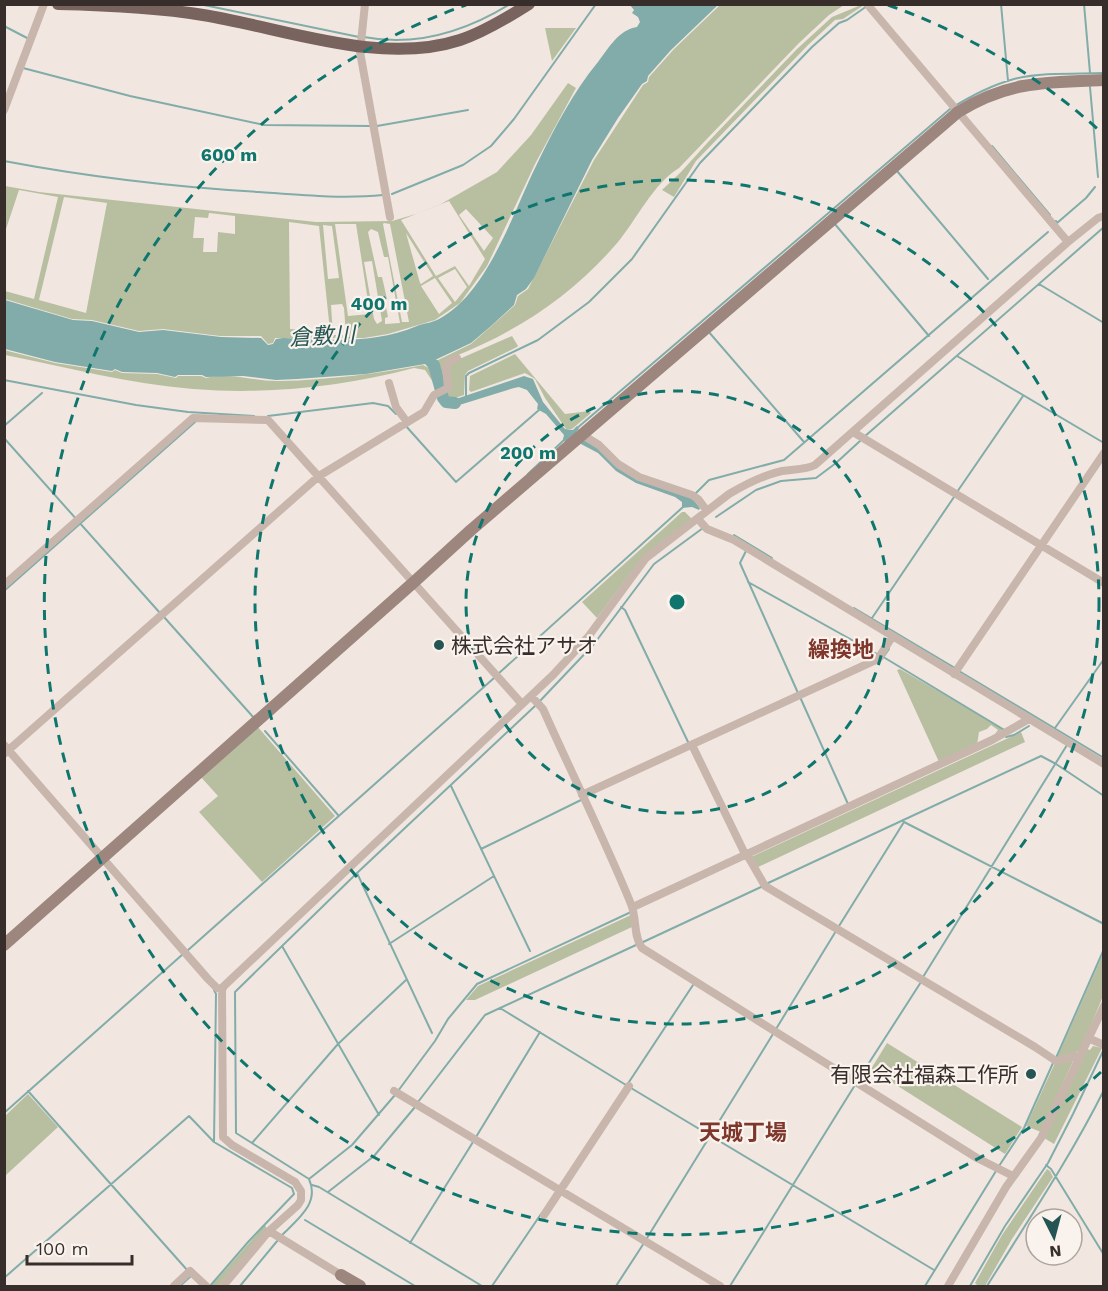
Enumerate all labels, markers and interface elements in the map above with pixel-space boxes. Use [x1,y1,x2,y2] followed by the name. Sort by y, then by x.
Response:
[201,144,257,165] text: 600 m
[351,293,407,314] text: 400 m
[288,322,358,350] water label: 倉敷川
[500,442,556,463] text: 200 m
[667,592,687,612] centre of rings
[451,633,598,658] place label: 株式会社アサオ
[808,637,874,662] district label: 繰換地
[432,638,446,652] marker: 株式会社アサオ
[830,1062,1019,1087] place label: 有限会社福森工作所
[1024,1067,1038,1081] marker: 有限会社福森工作所
[699,1120,787,1145] district label: 天城丁場
[1024,1207,1084,1267] north arrow
[27,1228,132,1266] scale bar
[36,1238,89,1259] text: 100 m
[1049,1241,1062,1261] text: N

